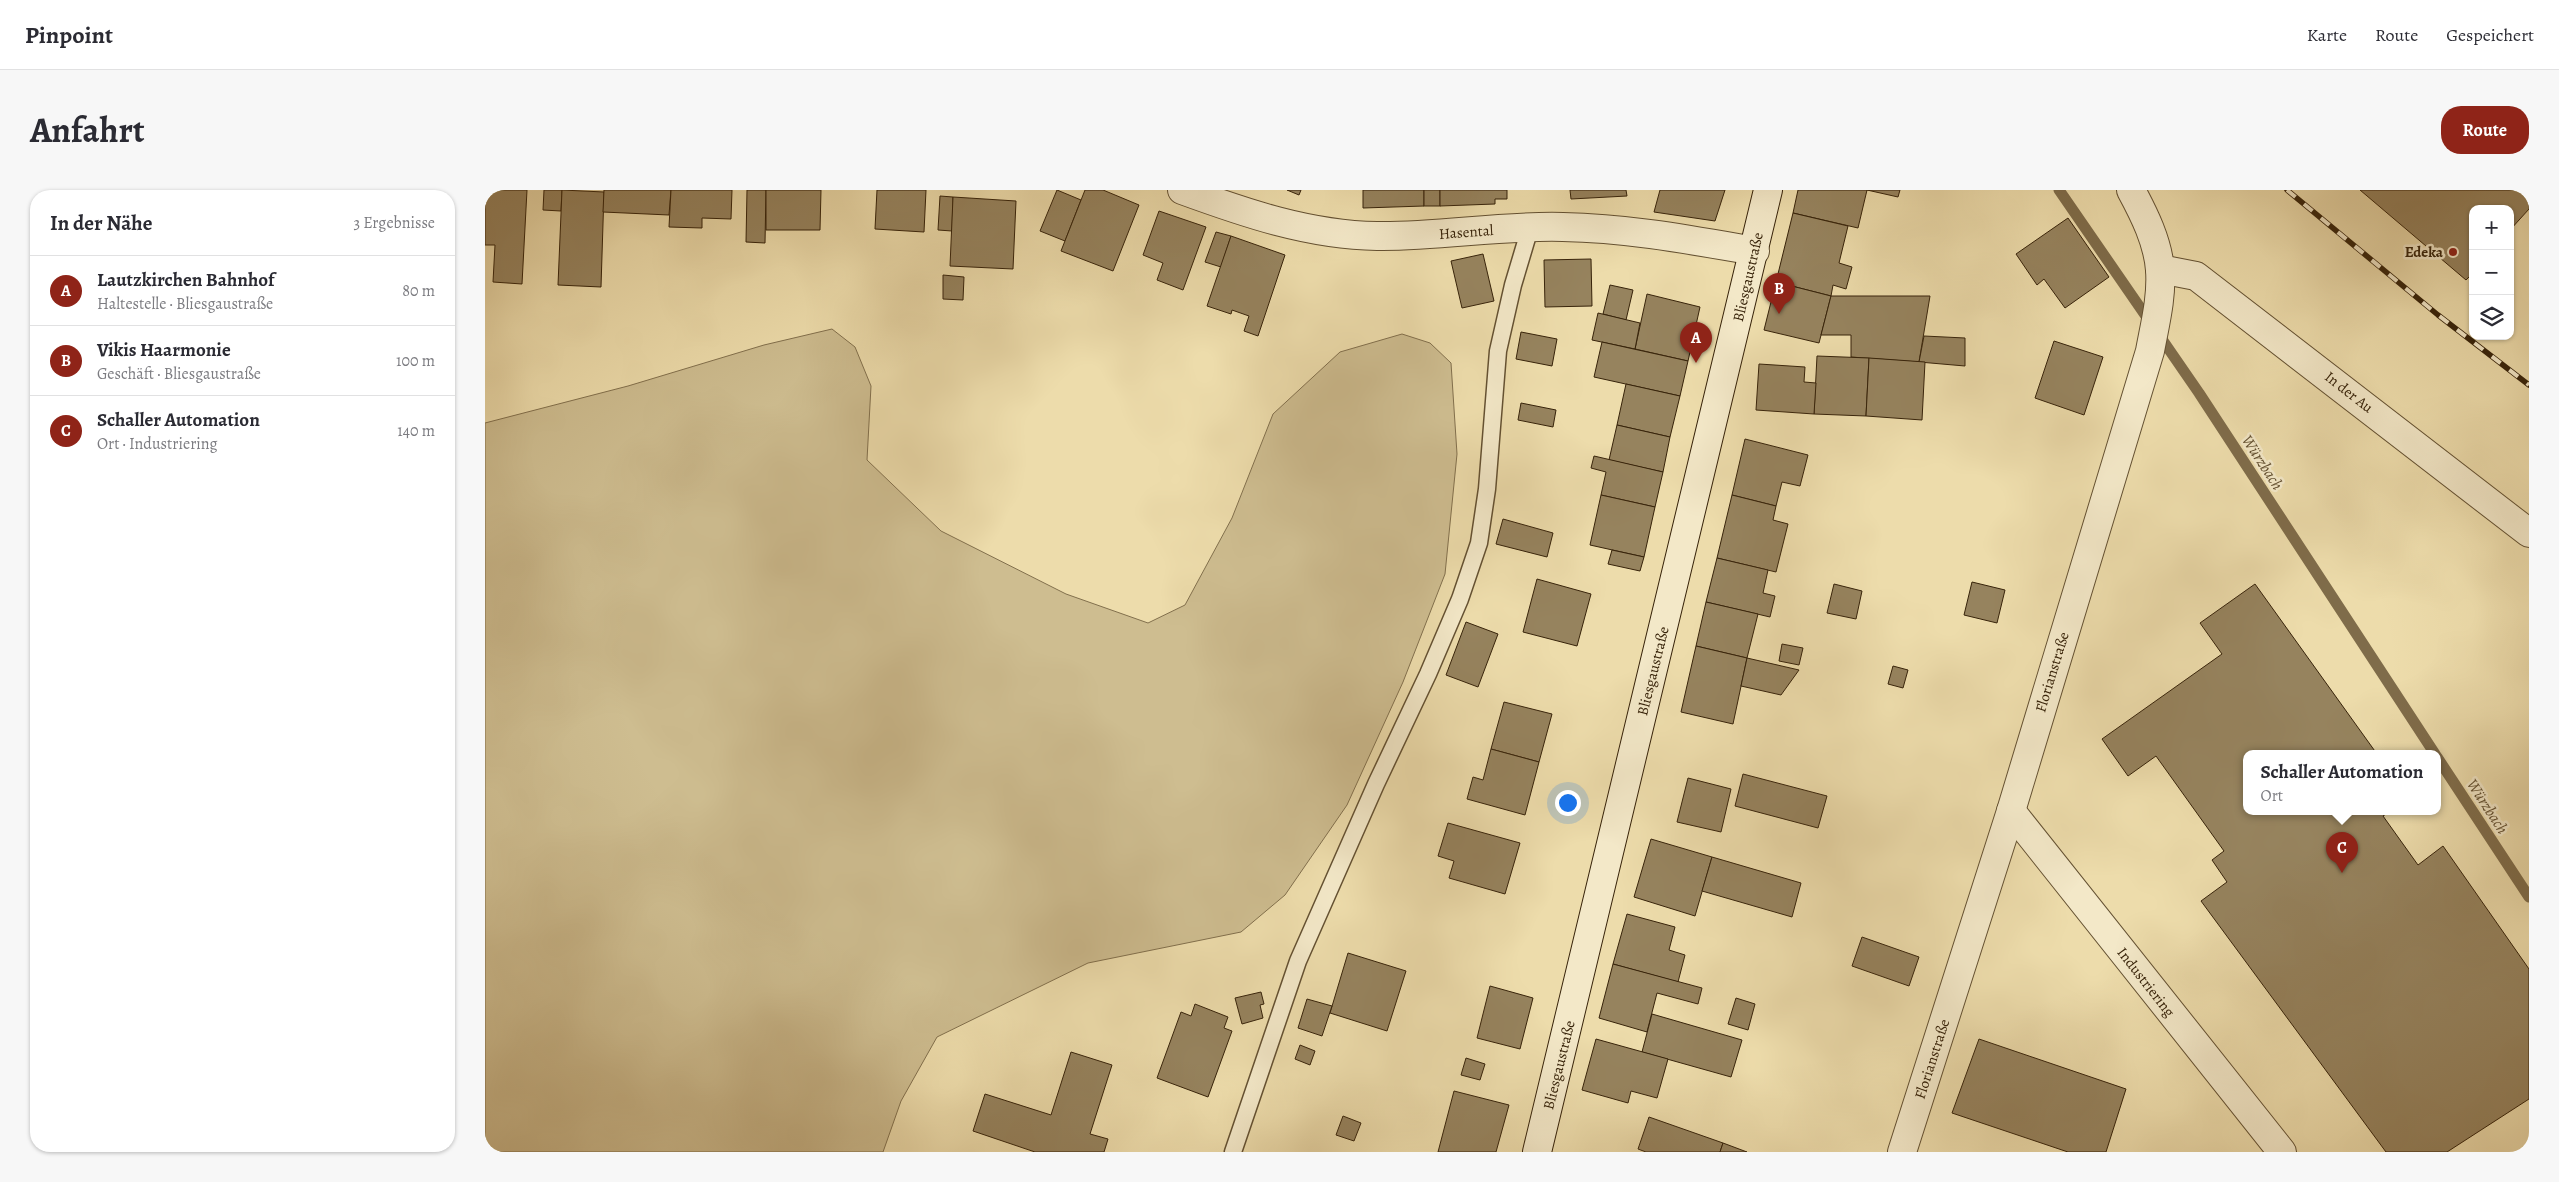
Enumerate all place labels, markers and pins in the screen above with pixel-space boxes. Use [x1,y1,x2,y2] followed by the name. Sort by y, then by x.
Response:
[2405,242,2444,262] place label: Edeka
[2447,246,2459,258] marker: Edeka
[1763,273,1795,314] pin: B
[1680,322,1712,363] pin: A
[2326,832,2358,873] pin: C

